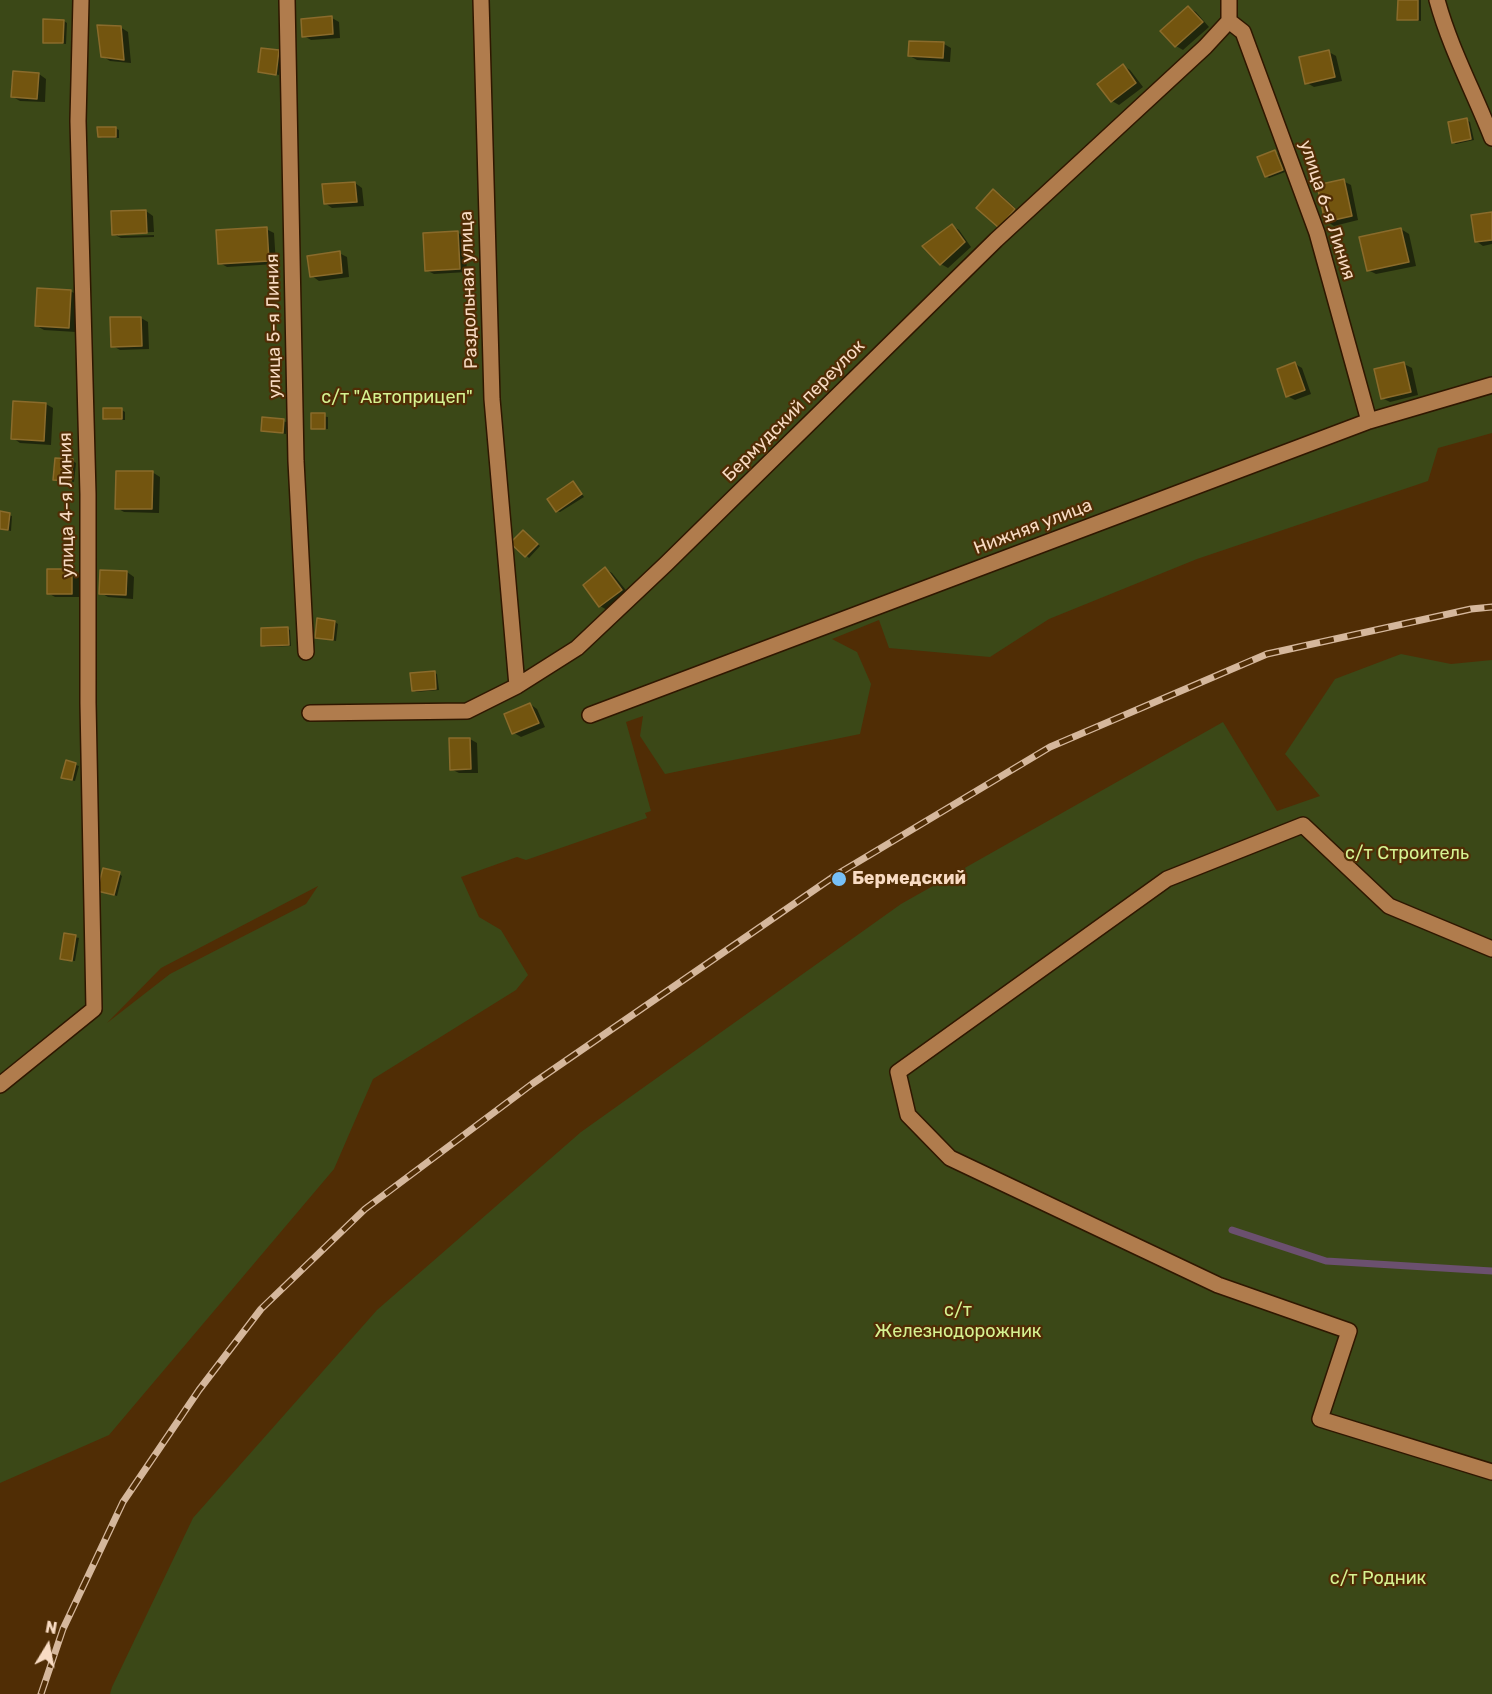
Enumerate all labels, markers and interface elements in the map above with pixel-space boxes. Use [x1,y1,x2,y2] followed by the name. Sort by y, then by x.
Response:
[1294,138,1360,282] street label: улица 6-я Линия
[455,211,483,369] street label: Раздольная улица
[262,253,286,399] street label: улица 5-я Линия
[718,335,870,487] street label: Бермудский переулок
[321,387,473,409] park label: с/т "Автоприцеп"
[55,432,79,578] street label: улица 4-я Линия
[971,495,1095,559] street label: Нижняя улица
[1345,843,1469,865] park label: с/т Строитель
[852,868,966,890] place label: Бермедский
[830,870,848,888] marker: Бермедский
[874,1300,1042,1342] park label: с/т Железнодорожник
[1330,1568,1426,1590] park label: с/т Родник
[18,1616,78,1676] north arrow
[44,1617,59,1638] text: N

